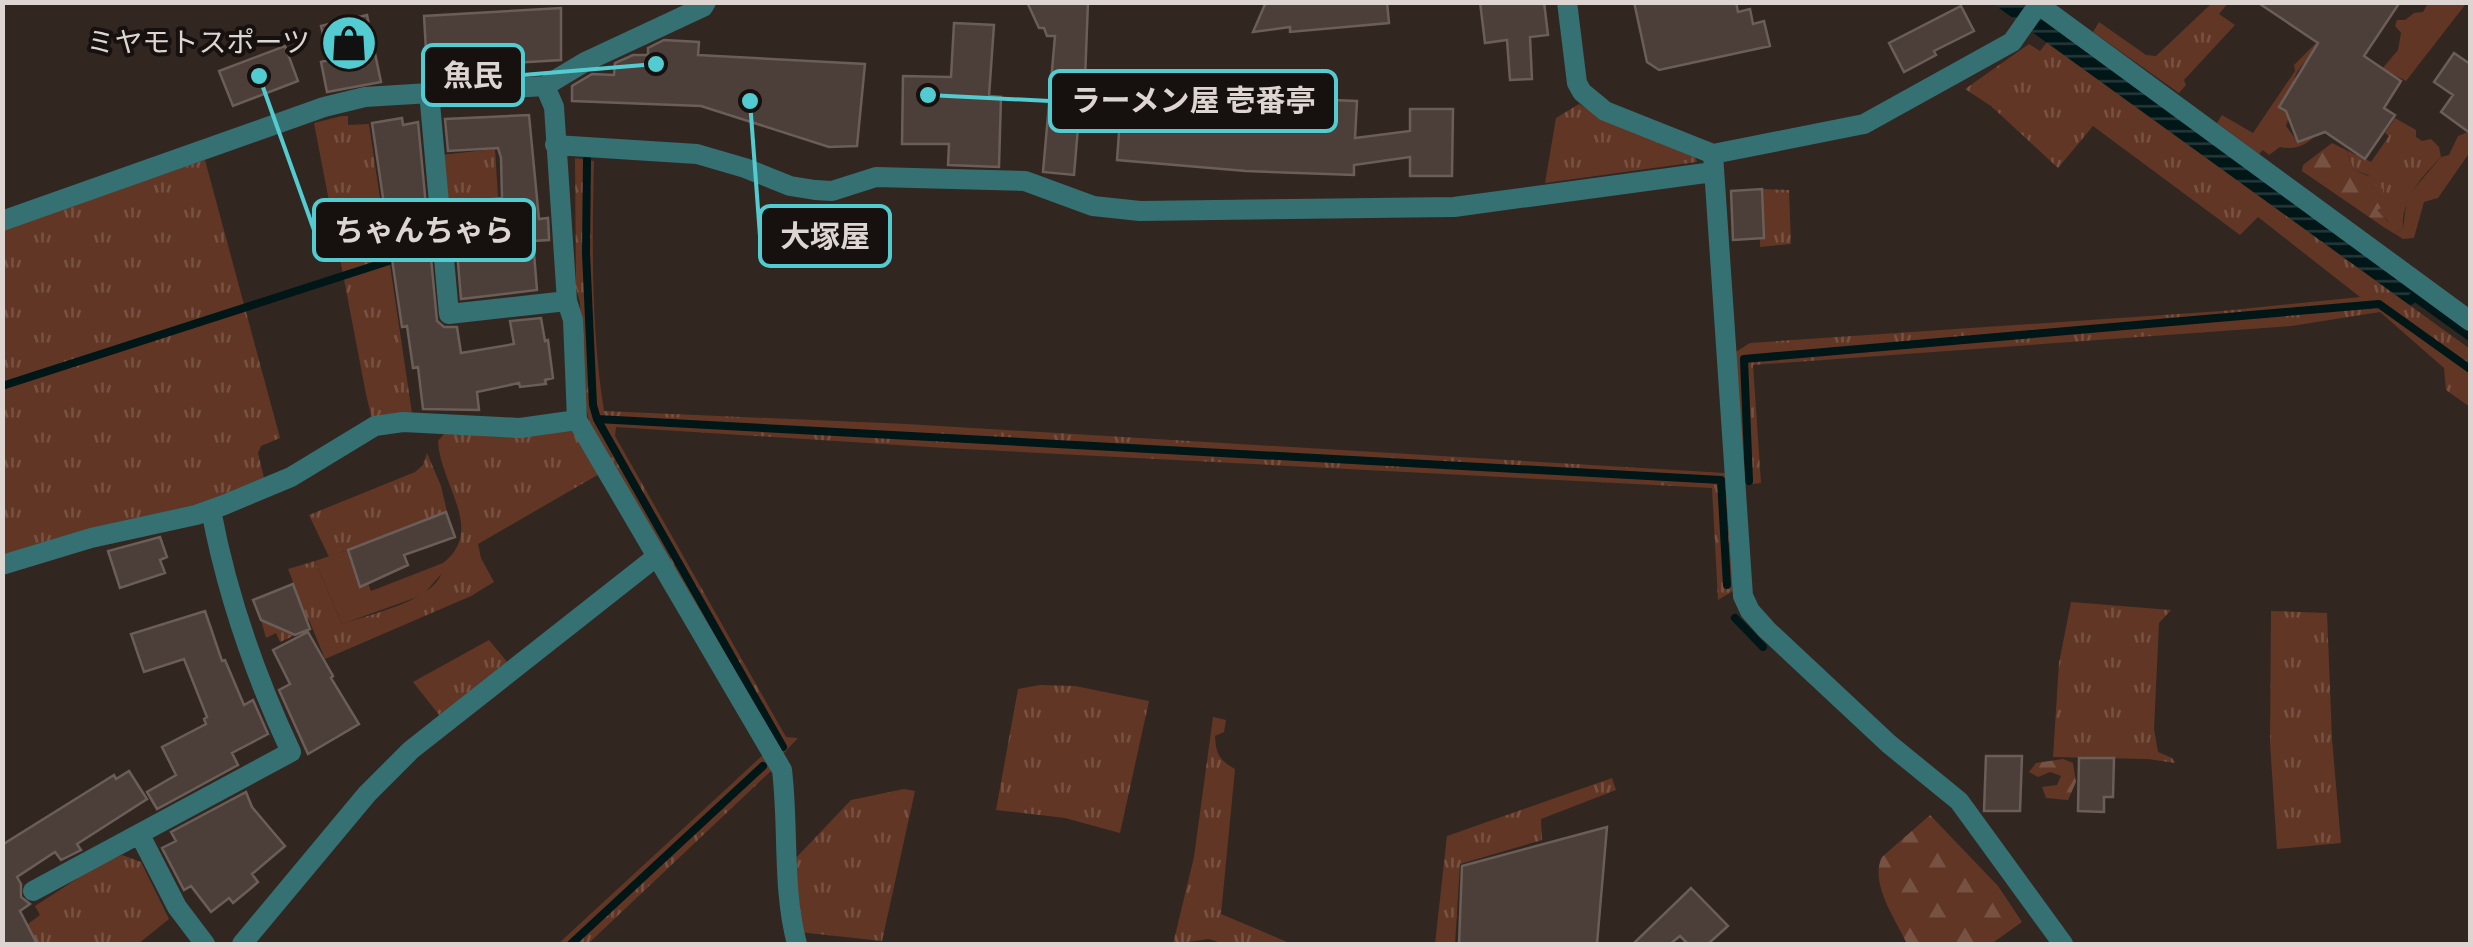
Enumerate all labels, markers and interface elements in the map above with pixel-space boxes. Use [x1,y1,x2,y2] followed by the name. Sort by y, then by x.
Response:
[319,13,379,73] shop icon: ミヤモトスポーツ
[87,23,310,63] place label: ミヤモトスポーツ
[423,45,523,105] callout: 魚民
[443,55,503,98] text: 魚民
[1050,71,1336,131] callout: ラーメン屋 壱番亭
[1071,80,1315,123] text: ラーメン屋 壱番亭
[314,200,534,260] callout: ちゃんちゃら
[760,206,890,266] callout: 大塚屋
[334,210,514,253] text: ちゃんちゃら
[780,216,870,259] text: 大塚屋

